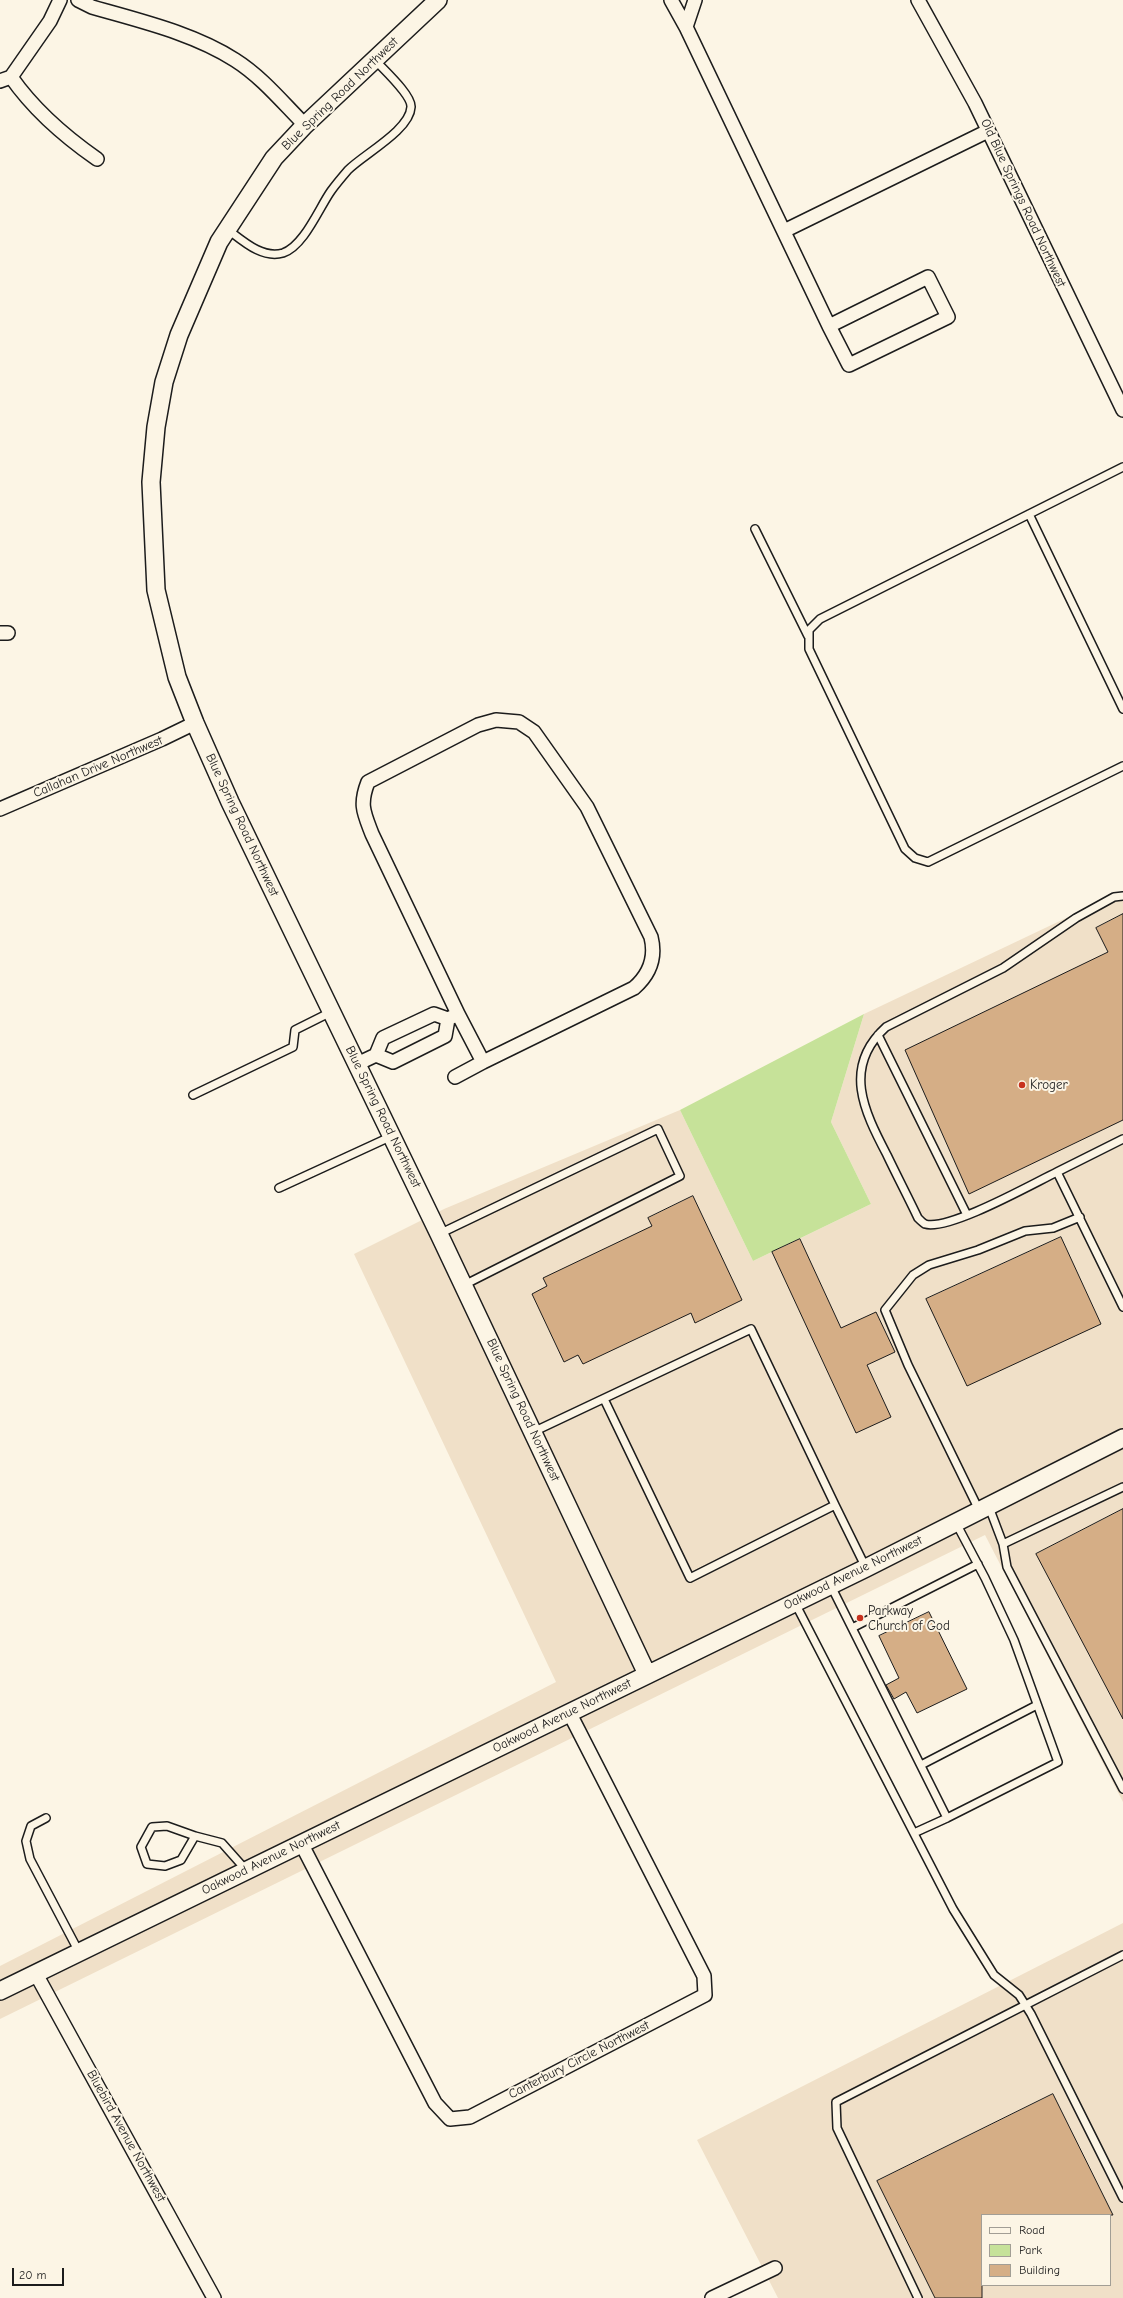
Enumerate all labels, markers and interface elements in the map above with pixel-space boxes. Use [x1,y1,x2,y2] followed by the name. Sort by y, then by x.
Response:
[279,34,401,154] street label: Blue Spring Road Northwest
[977,116,1069,290] street label: Old Blue Springs Road Northwest
[31,733,165,801] street label: Callahan Drive Northwest
[202,751,282,899] street label: Blue Spring Road Northwest
[342,1044,424,1190] street label: Blue Spring Road Northwest
[1030,1077,1068,1093] place label: Kroger
[1017,1080,1027,1090] marker: Kroger
[483,1336,563,1484] street label: Blue Spring Road Northwest
[781,1533,925,1613] street label: Oakwood Avenue Northwest
[868,1603,950,1634] place label: Parkway Church of God
[855,1613,865,1623] marker: Parkway Church of God
[490,1676,634,1756] street label: Oakwood Avenue Northwest
[199,1818,343,1898] street label: Oakwood Avenue Northwest
[506,2018,652,2102] street label: Canterbury Circle Northwest
[83,2067,169,2205] street label: Bluebird Avenue Northwest
[981,2214,1111,2286] legend
[1019,2223,1045,2237] text: Road
[1019,2243,1042,2257] text: Park
[14,2260,66,2286] scale bar
[1019,2263,1060,2277] text: Building
[19,2268,47,2282] text: 20 m

